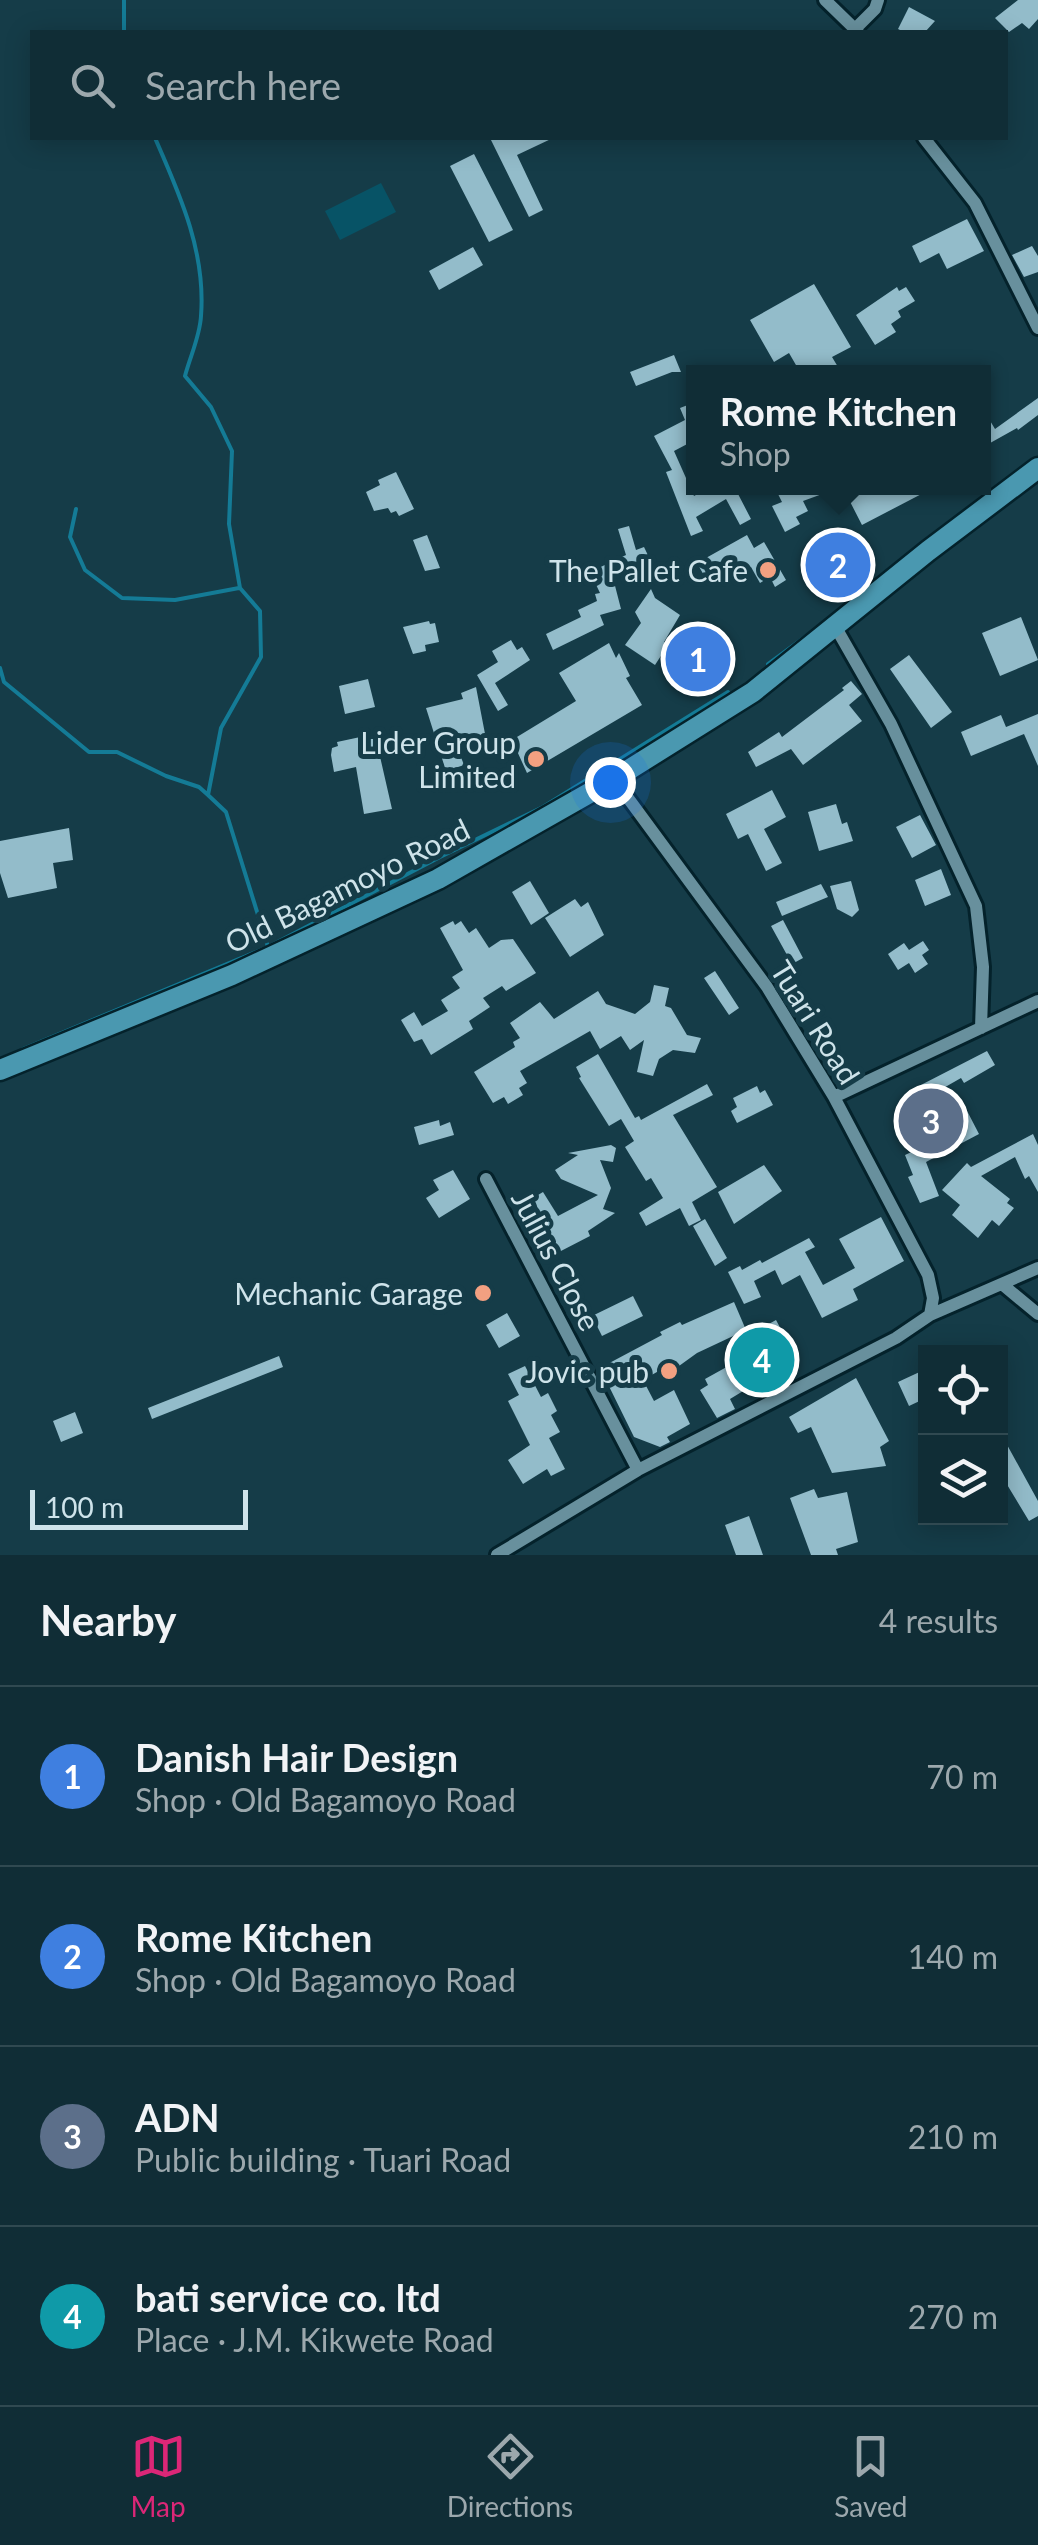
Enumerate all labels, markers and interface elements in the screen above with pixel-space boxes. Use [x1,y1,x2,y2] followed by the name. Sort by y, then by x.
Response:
[30,30,1008,140] search box
[65,58,120,113] icon: search
[145,62,341,108] text: Search here
[686,365,991,495] popup
[720,388,957,434] text: Rome Kitchen
[720,434,791,473] text: Shop
[806,528,870,602] pin: 2
[549,552,748,588] place label: The Pallet Cafe
[757,559,779,581] marker: The Pallet Cafe
[666,622,730,696] pin: 1
[360,724,516,794] place label: Lider Group Limited
[525,748,547,770] marker: Lider Group Limited
[585,757,636,808] your location
[219,810,475,960] street label: Old Bagamoyo Road
[764,954,868,1090] street label: Tuari Road
[898,1084,964,1158] pin: 3
[505,1184,609,1336] street label: Julius Close
[234,1275,463,1311] place label: Mechanic Garage
[472,1282,494,1304] marker: Mechanic Garage
[730,1322,794,1398] pin: 4
[918,1345,1008,1525] map controls
[918,1345,1008,1435] button: locate
[525,1353,649,1389] place label: Jovic pub
[658,1360,680,1382] marker: Jovic pub
[918,1435,1008,1525] button: layers
[30,1485,248,1530] scale bar
[45,1490,124,1524] text: 100 m
[40,1595,177,1645] text: Nearby
[879,1601,998,1640] text: 4 results
[135,1734,458,1780] text: Danish Hair Design
[63,1757,82,1796] text: 1
[926,1757,998,1796] text: 70 m
[135,1780,516,1819] text: Shop · Old Bagamoyo Road
[135,1914,373,1960] text: Rome Kitchen
[63,1937,82,1976] text: 2
[908,1937,998,1976] text: 140 m
[135,1960,516,1999] text: Shop · Old Bagamoyo Road
[135,2094,220,2140] text: ADN
[63,2117,82,2156] text: 3
[908,2117,998,2156] text: 210 m
[135,2140,511,2179] text: Public building · Tuari Road
[135,2274,441,2320] text: bati service co. ltd
[63,2297,82,2336] text: 4
[908,2297,998,2336] text: 270 m
[135,2320,494,2359] text: Place · J.M. Kikwete Road
[131,2429,186,2523] tab: Map
[447,2429,573,2523] tab: Directions
[834,2429,907,2523] tab: Saved

